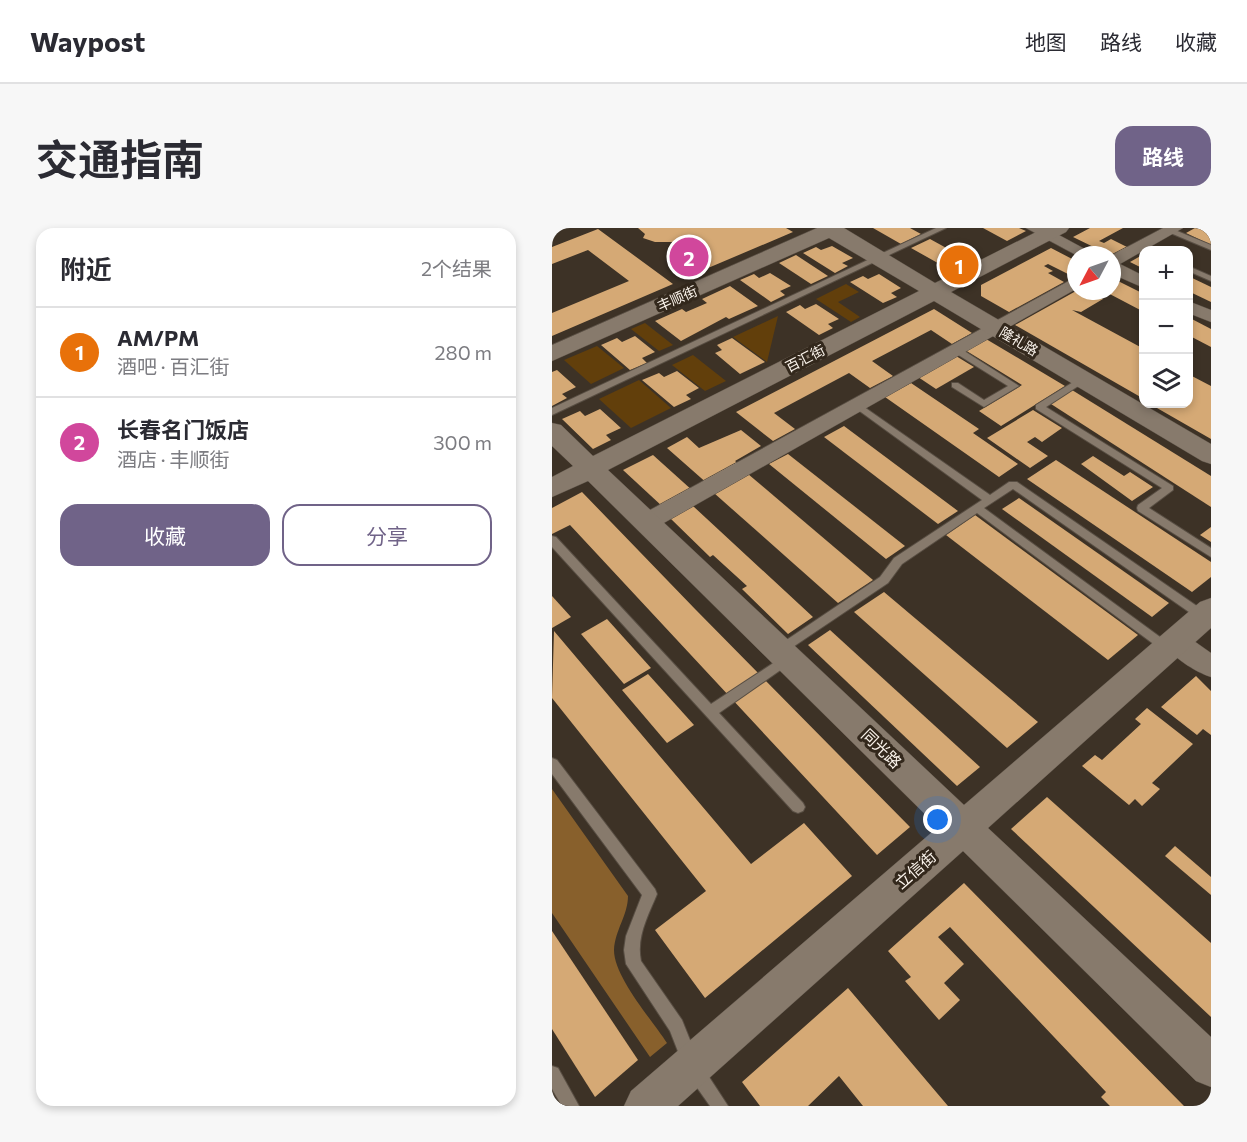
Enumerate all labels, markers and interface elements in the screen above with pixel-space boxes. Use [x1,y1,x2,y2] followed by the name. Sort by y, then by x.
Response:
[30,24,145,58] text: Waypost
[1025,29,1067,54] text: 地图
[1100,29,1142,54] text: 路线
[1175,29,1217,54] text: 收藏
[1115,126,1211,186] button: 路线
[36,132,204,184] text: 交通指南
[670,234,708,279] pin: 2
[940,243,978,288] pin: 1
[1067,246,1121,300] north arrow
[1139,246,1193,408] map controls
[1139,246,1193,300] button: +
[60,253,112,284] text: 附近
[421,256,492,280] text: 2个结果
[654,282,700,314] street label: 丰顺街
[1139,300,1193,354] button: −
[997,323,1041,359] street label: 隆礼路
[117,324,199,351] text: AM/PM
[75,340,84,364] text: 1
[434,340,492,364] text: 280 m
[782,341,828,375] street label: 百汇街
[117,354,229,378] text: 酒吧 · 百汇街
[1139,354,1193,408] button: layers
[117,416,249,443] text: 长春名门饭店
[74,430,85,454] text: 2
[433,430,492,454] text: 300 m
[117,447,229,471] text: 酒店 · 丰顺街
[60,504,270,566] button: 收藏
[282,504,492,566] button: 分享
[858,724,906,772] street label: 同光路
[923,805,952,834] your location
[891,846,939,892] street label: 立信街

